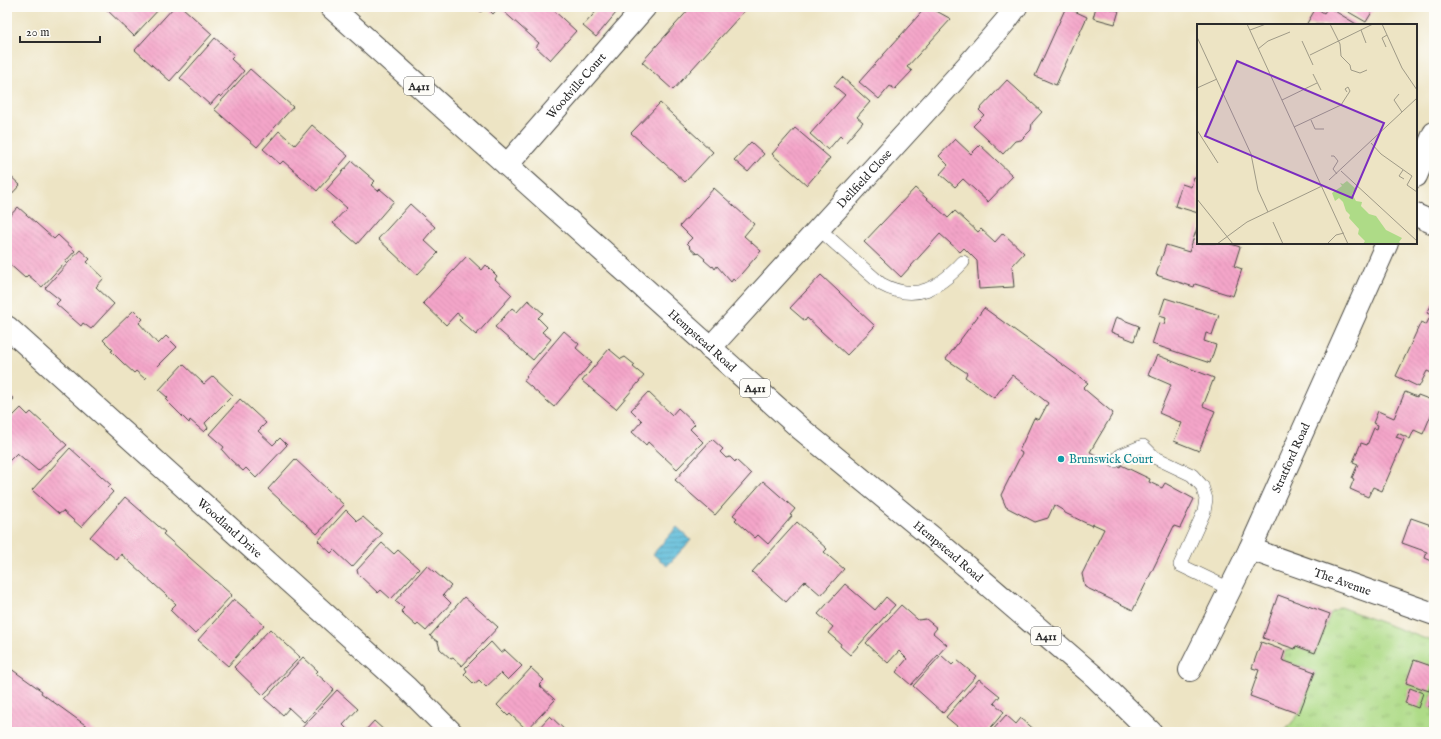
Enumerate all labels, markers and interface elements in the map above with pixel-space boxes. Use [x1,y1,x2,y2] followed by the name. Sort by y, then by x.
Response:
[20,18,100,44] scale bar
[1197,24,1417,244] inset map
[26,25,49,40] text: 20 m
[543,50,609,122] street label: Woodville Court
[404,77,434,95] road number: A411
[834,146,896,212] street label: Dellfield Close
[665,306,740,376] street label: Hempstead Road
[740,379,770,397] road number: A411
[1269,420,1314,495] street label: Stratford Road
[1069,452,1153,467] place label: Brunswick Court
[1056,454,1066,464] marker: Brunswick Court
[194,495,265,562] street label: Woodland Drive
[910,518,986,586] street label: Hempstead Road
[1311,565,1373,599] street label: The Avenue
[1031,627,1061,645] road number: A411

